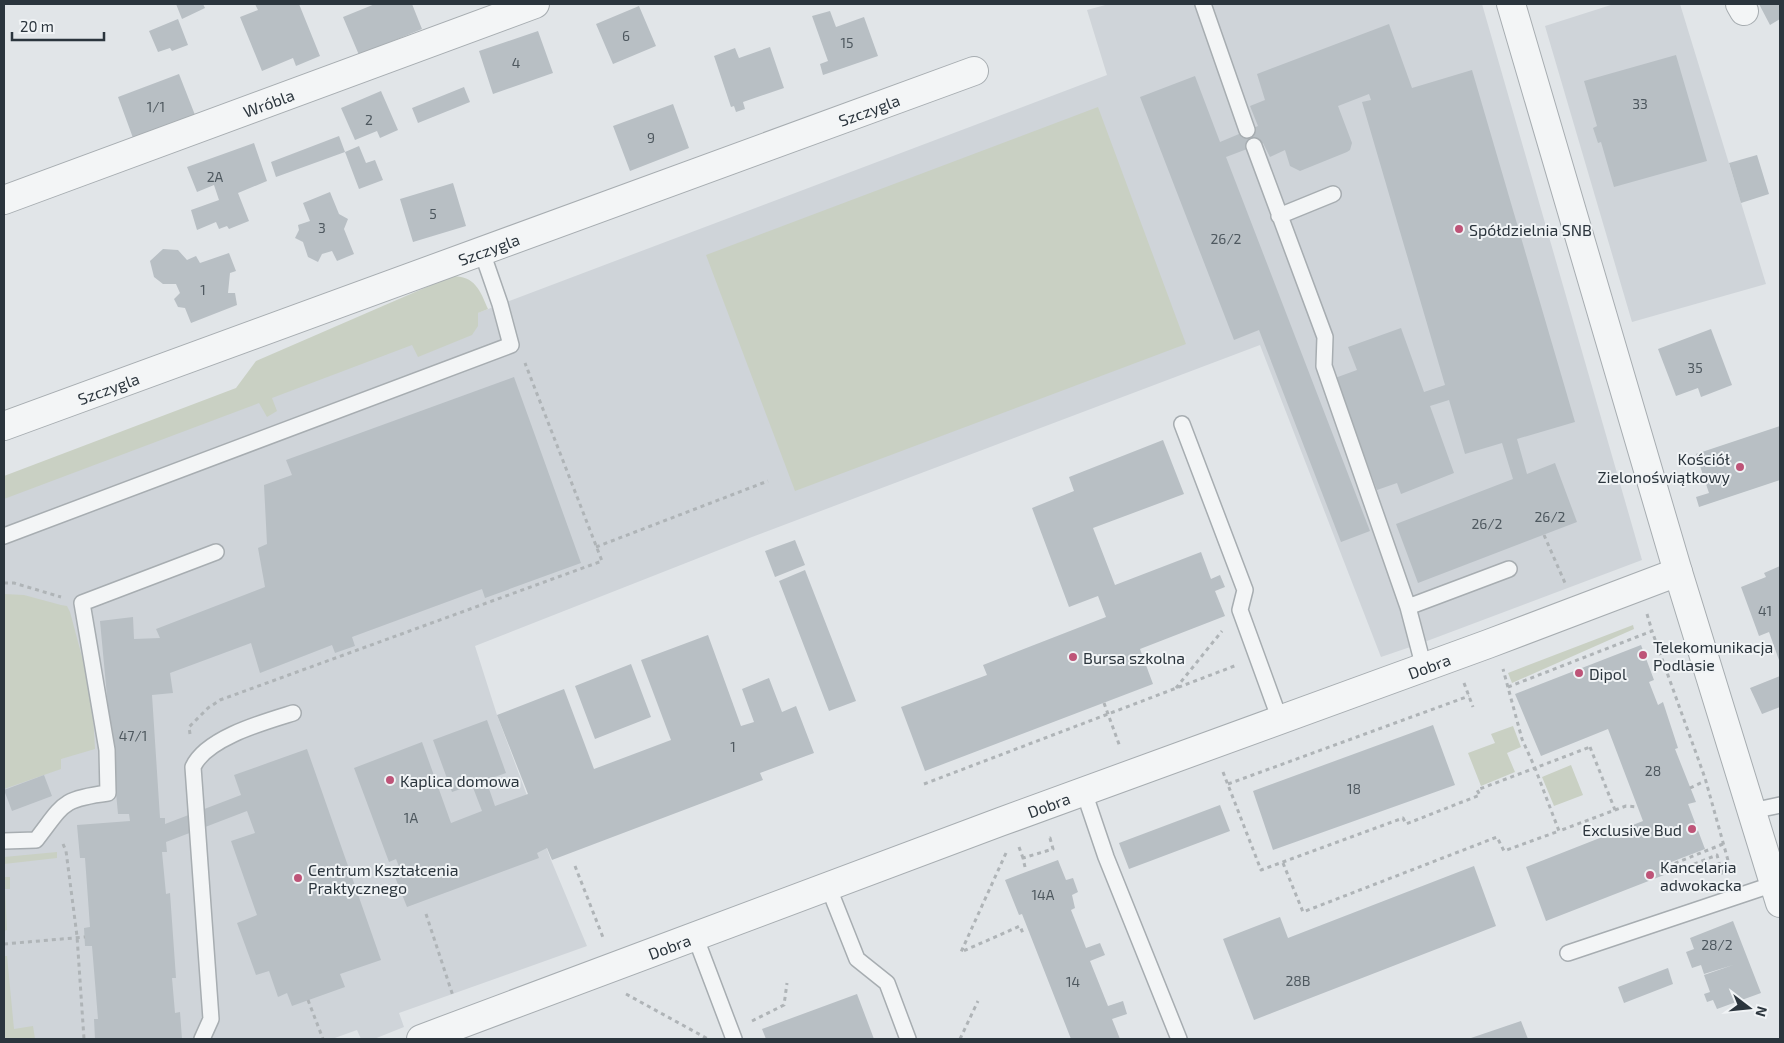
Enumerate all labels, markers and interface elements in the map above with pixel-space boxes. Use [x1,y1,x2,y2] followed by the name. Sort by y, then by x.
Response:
[12,10,105,42] scale bar
[20,17,54,35] text: 20 m
[622,27,630,44] house number: 6
[840,34,854,51] house number: 15
[512,54,520,71] house number: 4
[240,84,297,120] street label: Wróbla
[836,90,902,129] street label: Szczygla
[1632,95,1648,112] house number: 33
[147,98,165,115] house number: 1/1
[365,111,373,128] house number: 2
[647,129,655,146] house number: 9
[207,168,224,185] house number: 2A
[429,205,437,222] house number: 5
[318,219,326,236] house number: 3
[1469,220,1592,239] place label: Spółdzielnia SNB
[1453,223,1465,235] marker: Spółdzielnia SNB
[455,229,522,269] street label: Szczygla
[1211,230,1242,247] house number: 26/2
[200,281,206,298] house number: 1
[1687,359,1703,376] house number: 35
[75,368,142,408] street label: Szczygla
[1597,449,1731,486] place label: Kościół Zielonoświątkowy
[1734,461,1746,473] marker: Kościół Zielonoświątkowy
[1535,508,1566,525] house number: 26/2
[1472,515,1503,532] house number: 26/2
[1758,602,1772,619] house number: 41
[1653,637,1773,674] place label: Telekomunikacja Podlasie
[1083,648,1185,667] place label: Bursa szkolna
[1405,649,1453,682] street label: Dobra
[1637,649,1649,661] marker: Telekomunikacja Podlasie
[1067,651,1079,663] marker: Bursa szkolna
[1589,664,1627,683] place label: Dipol
[1573,667,1585,679] marker: Dipol
[119,727,147,744] house number: 47/1
[730,738,736,755] house number: 1
[1645,762,1661,779] house number: 28
[400,771,520,790] place label: Kaplica domowa
[384,774,396,786] marker: Kaplica domowa
[1347,780,1361,797] house number: 18
[1025,788,1072,821] street label: Dobra
[404,809,418,826] house number: 1A
[1582,820,1682,839] place label: Exclusive Bud
[1686,823,1698,835] marker: Exclusive Bud
[1660,857,1742,894] place label: Kancelaria adwokacka
[308,860,458,897] place label: Centrum Kształcenia Praktycznego
[1644,869,1656,881] marker: Kancelaria adwokacka
[292,872,304,884] marker: Centrum Kształcenia Praktycznego
[1032,886,1055,903] house number: 14A
[645,929,693,963] street label: Dobra
[1701,936,1733,953] house number: 28/2
[1285,972,1311,989] house number: 28B
[1066,973,1080,990] house number: 14
[1724,983,1774,1033] north arrow
[1752,1005,1772,1019] text: N

